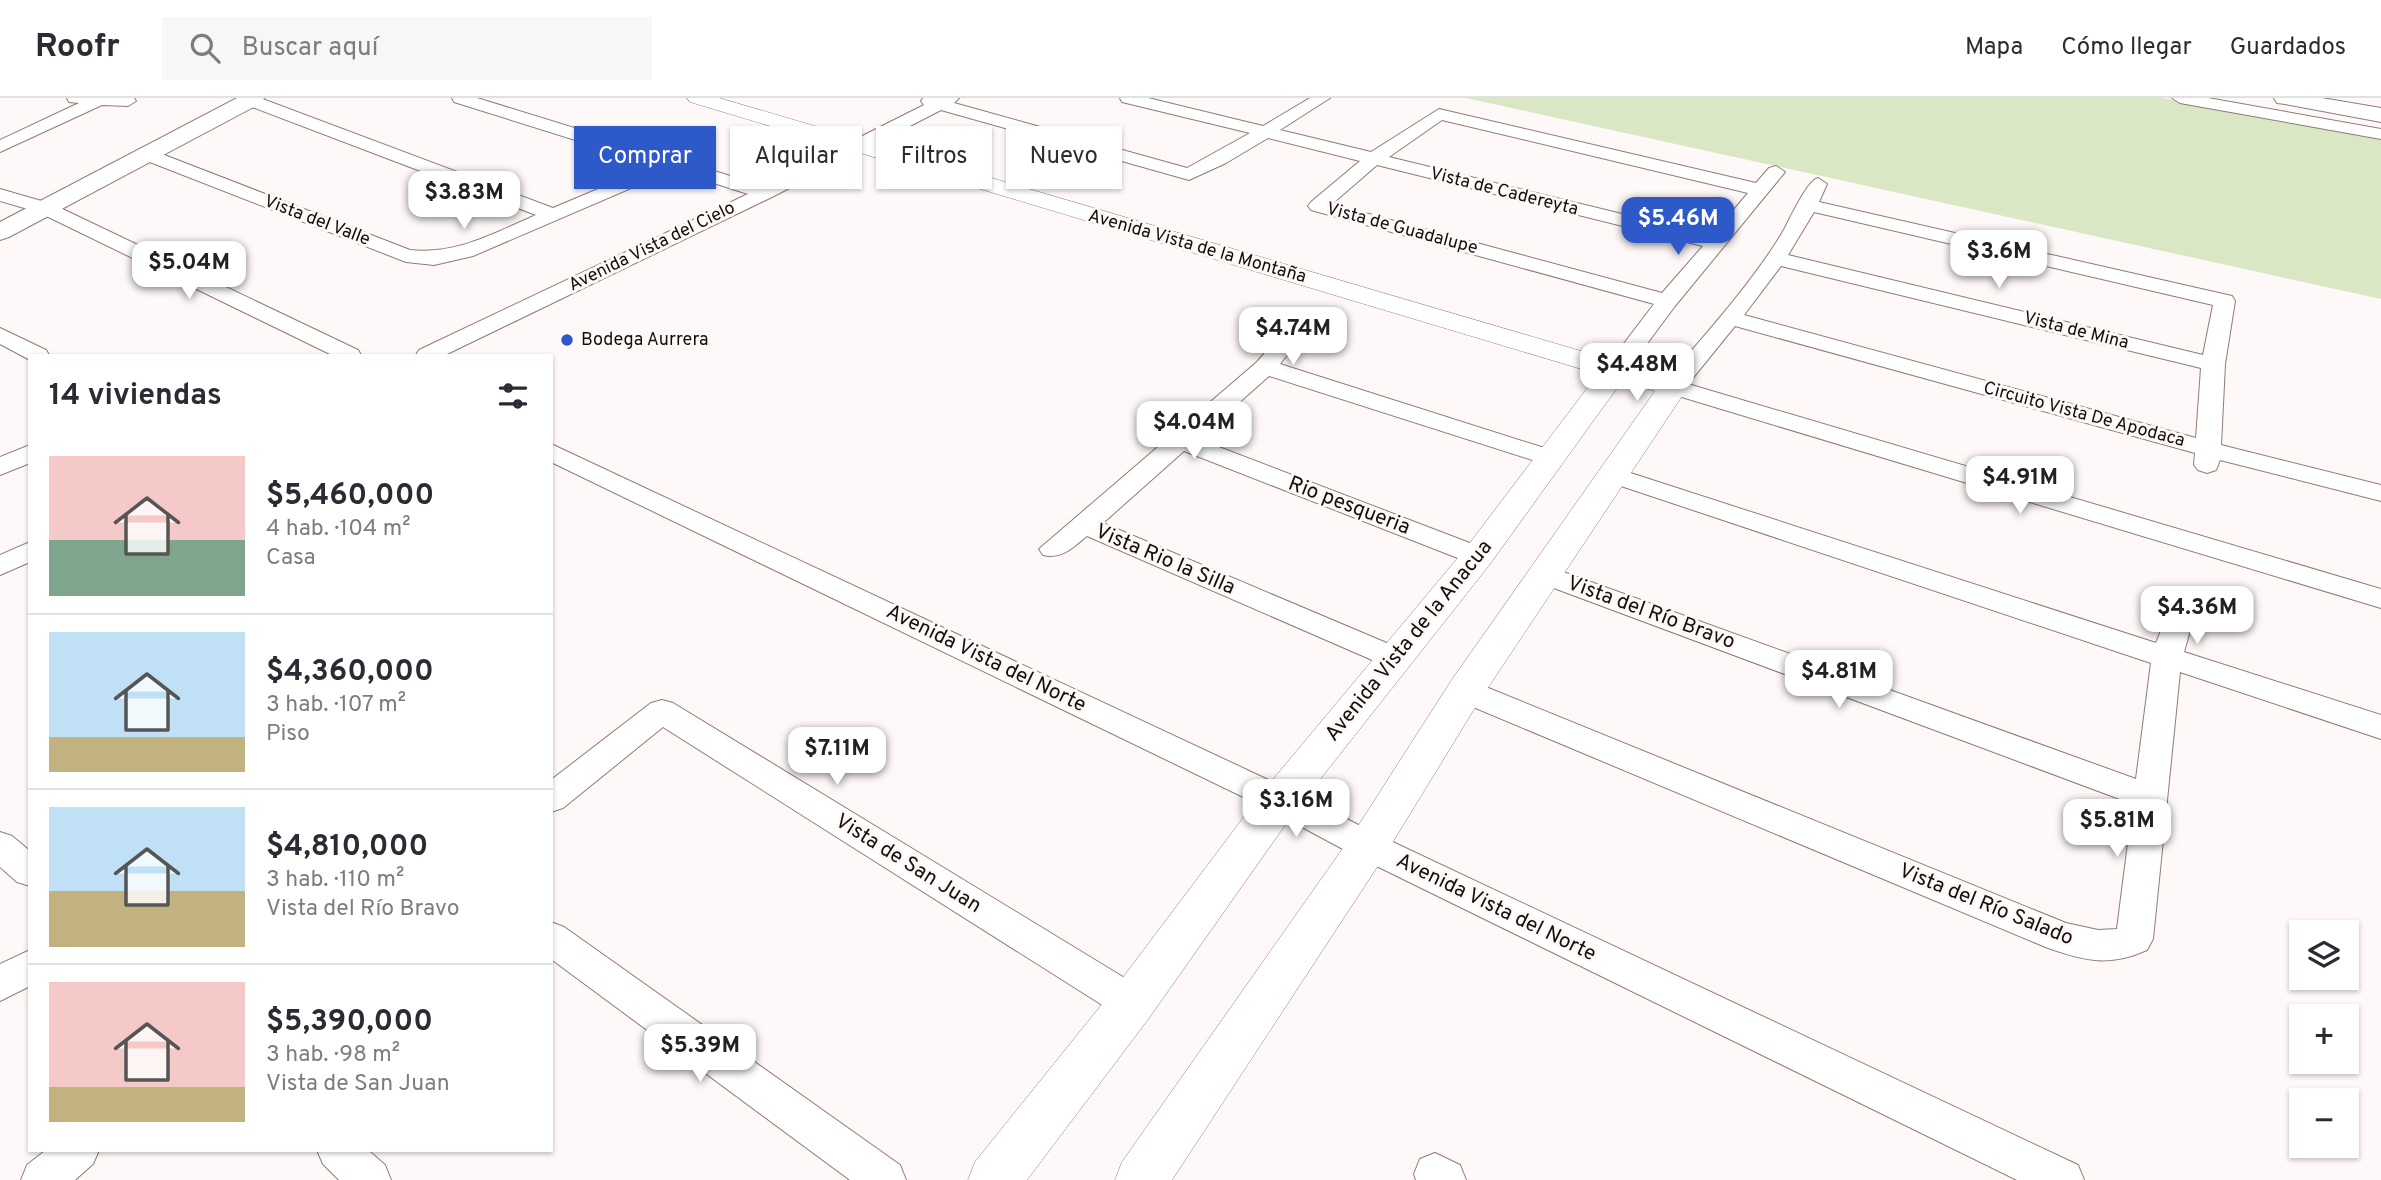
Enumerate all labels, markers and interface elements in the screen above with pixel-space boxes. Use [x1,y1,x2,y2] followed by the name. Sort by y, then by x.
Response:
[162,17,652,80] search box
[35,27,120,69] text: Roofr
[186,29,224,67] icon: search
[242,32,378,65] text: Buscar aquí
[1965,33,2023,63] text: Mapa
[2061,33,2192,63] text: Cómo llegar
[2230,33,2346,63] text: Guardados
[574,126,716,189] chip: Comprar
[730,126,862,189] chip: Alquilar
[876,126,992,189] chip: Filtros
[1006,126,1122,189] chip: Nuevo
[1427,162,1581,222] street label: Vista de Cadereyta
[407,172,521,231] pin: $3.83M
[424,179,504,208] text: $3.83M
[261,190,373,252] street label: Vista del Valle
[565,197,739,297] street label: Avenida Vista del Cielo
[1324,198,1480,260] street label: Vista de Guadalupe
[1621,198,1735,257] pin: $5.46M
[1085,205,1309,289] street label: Avenida Vista de la Montaña
[1637,205,1719,234] text: $5.46M
[1950,230,2048,290] pin: $3.6M
[1966,238,2032,267] text: $3.6M
[132,242,246,301] pin: $5.04M
[148,249,230,278] text: $5.04M
[2021,307,2131,355] street label: Vista de Mina
[1236,308,1350,367] pin: $4.74M
[1255,315,1331,344] text: $4.74M
[581,329,709,352] place label: Bodega Aurrera
[559,332,575,348] marker: Bodega Aurrera
[1580,344,1694,403] pin: $4.48M
[1596,351,1678,380] text: $4.48M
[494,377,532,415] icon: filters
[1981,377,2187,453] street label: Circuito Vista De Apodaca
[49,378,222,415] text: 14 viviendas
[1137,402,1251,461] pin: $4.04M
[1153,409,1235,438] text: $4.04M
[1963,456,2077,516] pin: $4.91M
[1982,464,2058,493] text: $4.91M
[1284,470,1414,542] street label: Rio pesqueria
[266,478,434,515] text: $5,460,000
[105,484,189,568] icon: home
[266,515,410,544] text: 4 hab. · 104 m²
[1091,518,1239,602] street label: Vista Rio la Silla
[1319,535,1499,747] street label: Avenida Vista de la Anacua
[266,544,316,573] text: Casa
[1563,570,1739,656] street label: Vista del Río Bravo
[2140,587,2254,646] pin: $4.36M
[2157,594,2237,623] text: $4.36M
[881,599,1091,719] street label: Avenida Vista del Norte
[1782,650,1896,710] pin: $4.81M
[266,654,434,691] text: $4,360,000
[1801,658,1877,687] text: $4.81M
[105,660,189,744] icon: home
[266,691,406,720] text: 3 hab. · 107 m²
[266,720,310,749] text: Piso
[780,728,894,787] pin: $7.11M
[804,735,870,764] text: $7.11M
[1239,780,1353,839] pin: $3.16M
[1259,787,1333,816] text: $3.16M
[2060,800,2174,859] pin: $5.81M
[2079,807,2155,836] text: $5.81M
[830,808,986,920] street label: Vista de San Juan
[266,829,428,866] text: $4,810,000
[105,835,189,919] icon: home
[1391,848,1601,968] street label: Avenida Vista del Norte
[1895,858,2077,952] street label: Vista del Río Salado
[266,866,404,895] text: 3 hab. · 110 m²
[266,895,460,924] text: Vista del Río Bravo
[2289,920,2359,1158] map controls
[2289,920,2359,990] button: layers
[266,1004,433,1041] text: $5,390,000
[2289,1004,2359,1074] button: +
[105,1010,189,1094] icon: home
[643,1024,757,1084] pin: $5.39M
[660,1032,740,1061] text: $5.39M
[266,1041,400,1070] text: 3 hab. · 98 m²
[266,1070,450,1099] text: Vista de San Juan
[2289,1088,2359,1158] button: −

